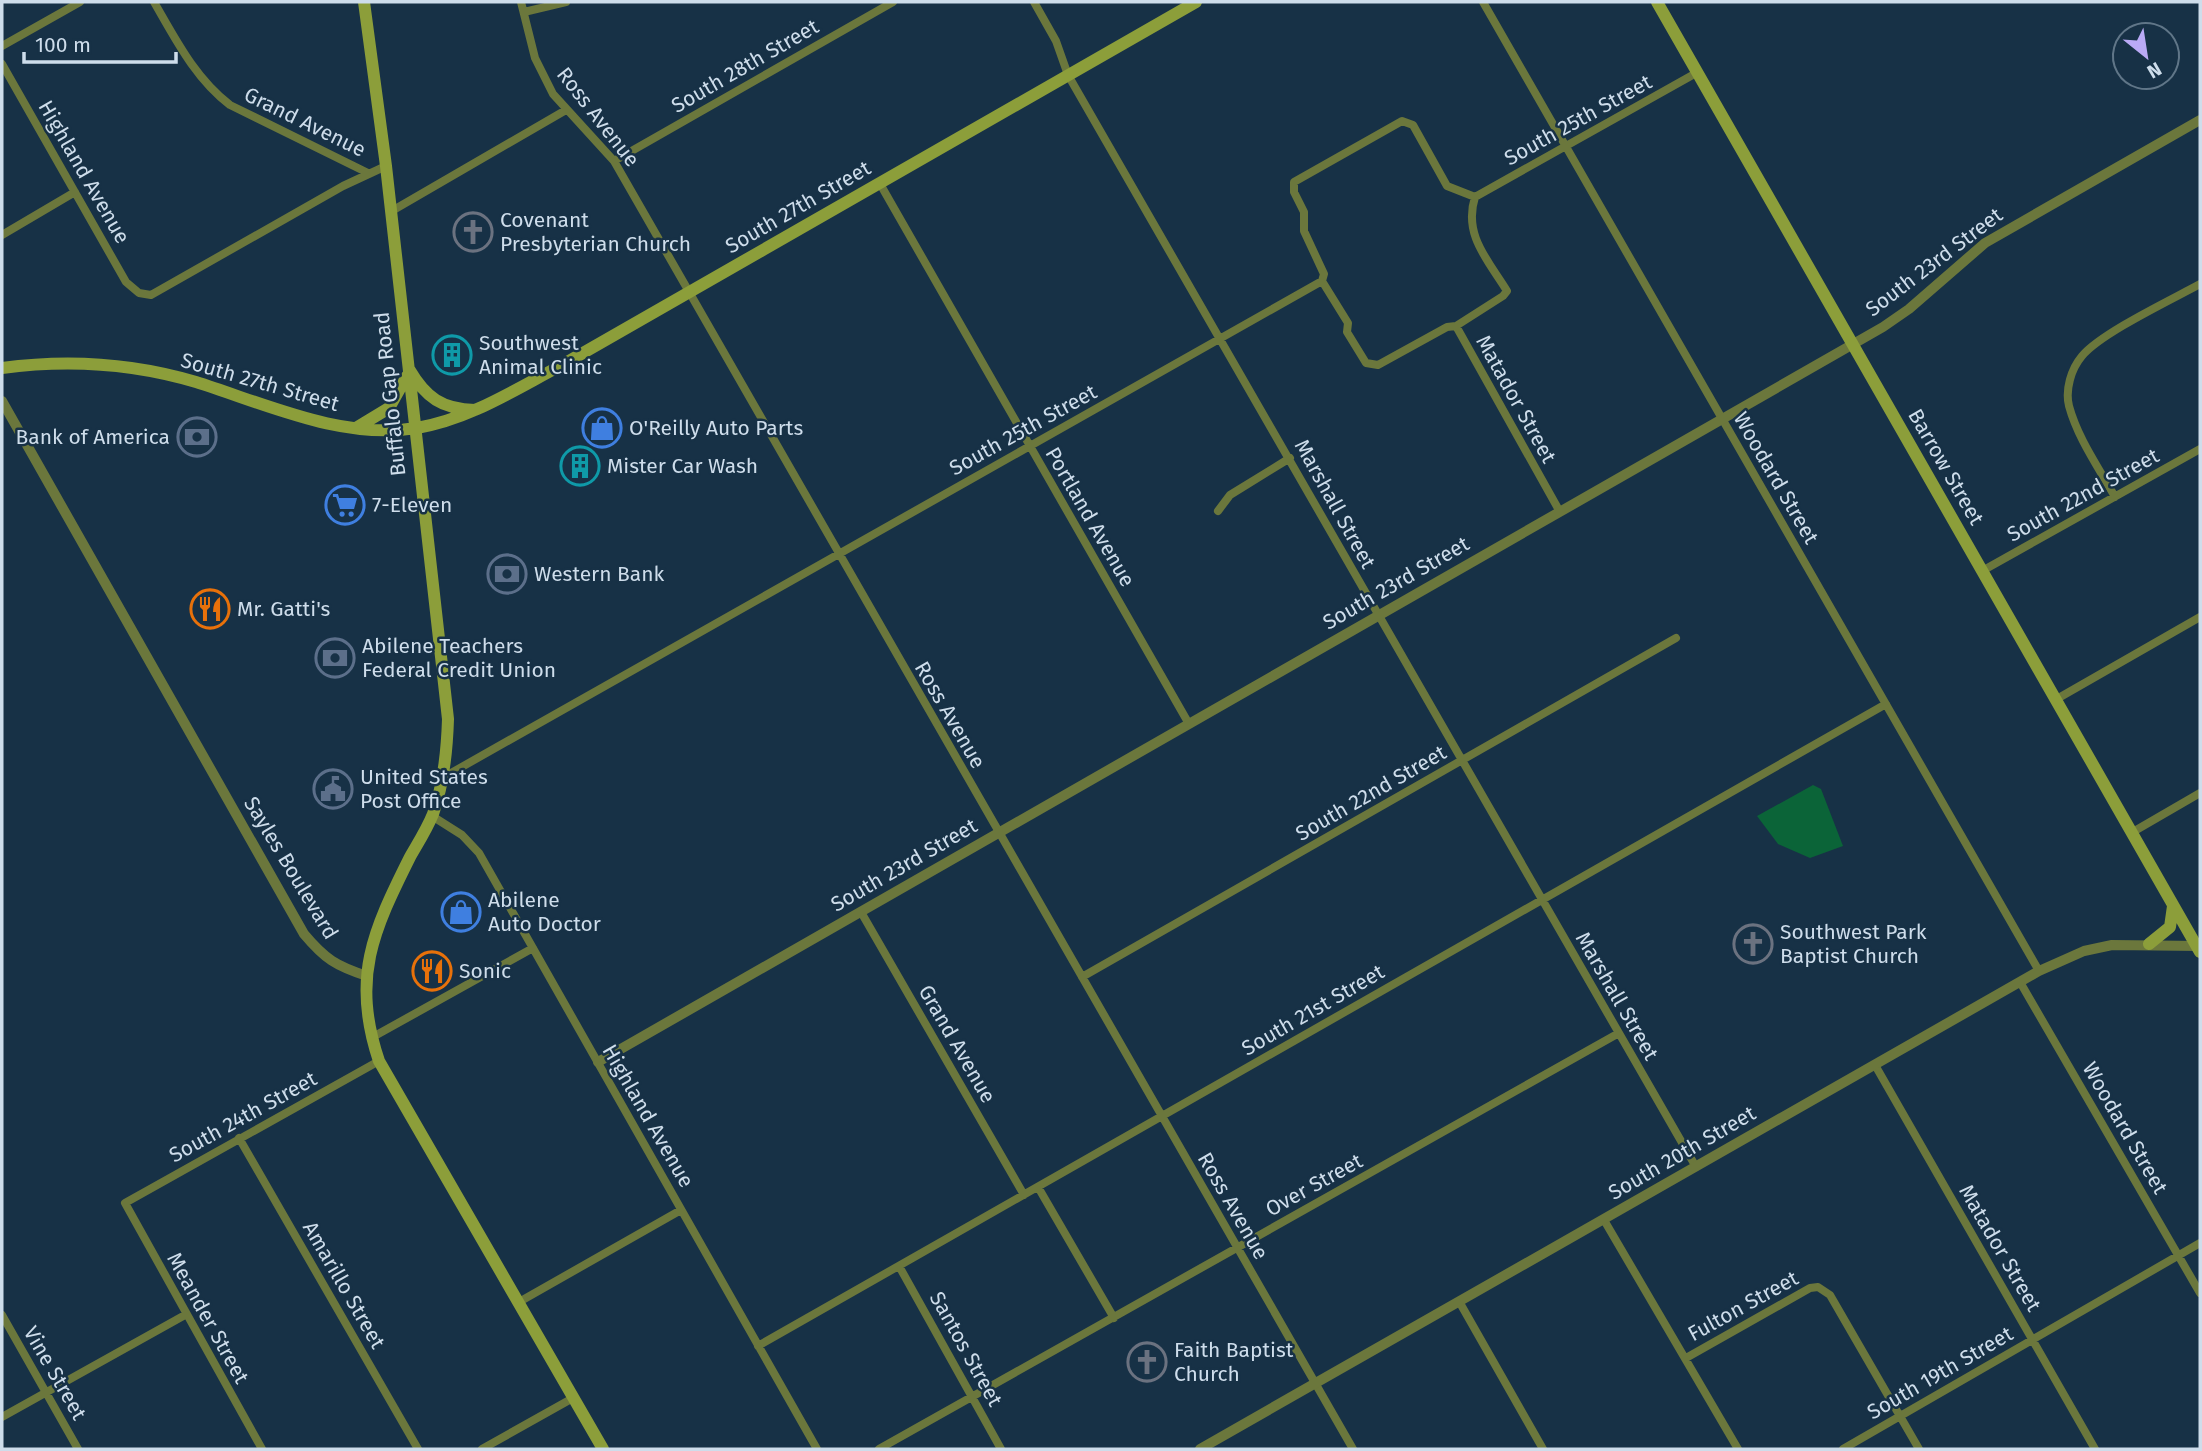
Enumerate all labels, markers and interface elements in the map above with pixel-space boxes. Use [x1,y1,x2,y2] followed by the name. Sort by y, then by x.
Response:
[667,13,824,119] street label: South 28th Street
[24,21,177,65] scale bar
[2111,21,2181,91] north arrow
[35,32,91,58] text: 100 m
[2143,57,2165,83] text: N
[551,62,645,172] street label: Ross Avenue
[1500,69,1657,171] street label: South 25th Street
[240,81,370,163] street label: Grand Avenue
[32,96,136,248] street label: Highland Avenue
[721,155,876,259] street label: South 27th Street
[1860,202,2008,322] street label: South 23rd Street
[500,207,691,257] place label: Covenant Presbyterian Church
[452,211,494,253] church icon: Covenant Presbyterian Church
[368,311,412,477] street label: Buffalo Gap Road
[479,330,602,380] place label: Southwest Animal Clinic
[1470,331,1562,468] street label: Matador Street
[431,334,473,376] building icon: Southwest Animal Clinic
[178,347,342,417] street label: South 27th Street
[945,379,1102,481] street label: South 25th Street
[1902,404,1990,530] street label: Barrow Street
[581,407,623,449] shop icon: O'Reilly Auto Parts
[1728,407,1825,549] street label: Woodard Street
[629,415,803,441] place label: O'Reilly Auto Parts
[176,416,218,458] bank icon: Bank of America
[16,424,170,450] place label: Bank of America
[1289,435,1381,574] street label: Marshall Street
[2003,442,2164,547] street label: South 22nd Street
[1040,443,1140,591] street label: Portland Avenue
[559,445,601,487] building icon: Mister Car Wash
[607,453,758,479] place label: Mister Car Wash
[324,484,366,526] supermarket icon: 7-Eleven
[372,492,452,518] place label: 7-Eleven
[1318,530,1474,635] street label: South 23rd Street
[486,553,528,595] bank icon: Western Bank
[534,561,665,587] place label: Western Bank
[189,588,231,630] restaurant icon: Mr. Gatti's
[237,596,331,622] place label: Mr. Gatti's
[362,633,556,683] place label: Abilene Teachers Federal Credit Union
[314,637,356,679] bank icon: Abilene Teachers Federal Credit Union
[909,657,991,773] street label: Ross Avenue
[1291,739,1451,847] street label: South 22nd Street
[360,764,488,814] place label: United States Post Office
[312,768,354,810] public building icon: United States Post Office
[238,792,344,944] street label: Sayles Boulevard
[826,812,982,917] street label: South 23rd Street
[488,887,601,937] place label: Abilene Auto Doctor
[440,891,482,933] shop icon: Abilene Auto Doctor
[1780,919,1927,969] place label: Southwest Park Baptist Church
[1732,923,1774,965] church icon: Southwest Park Baptist Church
[1570,927,1664,1065] street label: Marshall Street
[411,950,453,992] restaurant icon: Sonic
[459,958,511,984] place label: Sonic
[1237,958,1389,1061] street label: South 21st Street
[913,980,1001,1108] street label: Grand Avenue
[596,1040,700,1192] street label: Highland Avenue
[2077,1057,2174,1199] street label: Woodard Street
[165,1065,322,1168] street label: South 24th Street
[1604,1100,1761,1206] street label: South 20th Street
[1192,1148,1274,1264] street label: Ross Avenue
[1261,1148,1367,1222] street label: Over Street
[1953,1180,2047,1316] street label: Matador Street
[297,1217,391,1354] street label: Amarillo Street
[161,1248,255,1388] street label: Meander Street
[1683,1265,1803,1347] street label: Fulton Street
[924,1287,1008,1411] street label: Santos Street
[1863,1321,2018,1425] street label: South 19th Street
[18,1322,92,1425] street label: Vine Street
[1174,1337,1294,1387] place label: Faith Baptist Church
[1126,1341,1168,1383] church icon: Faith Baptist Church

